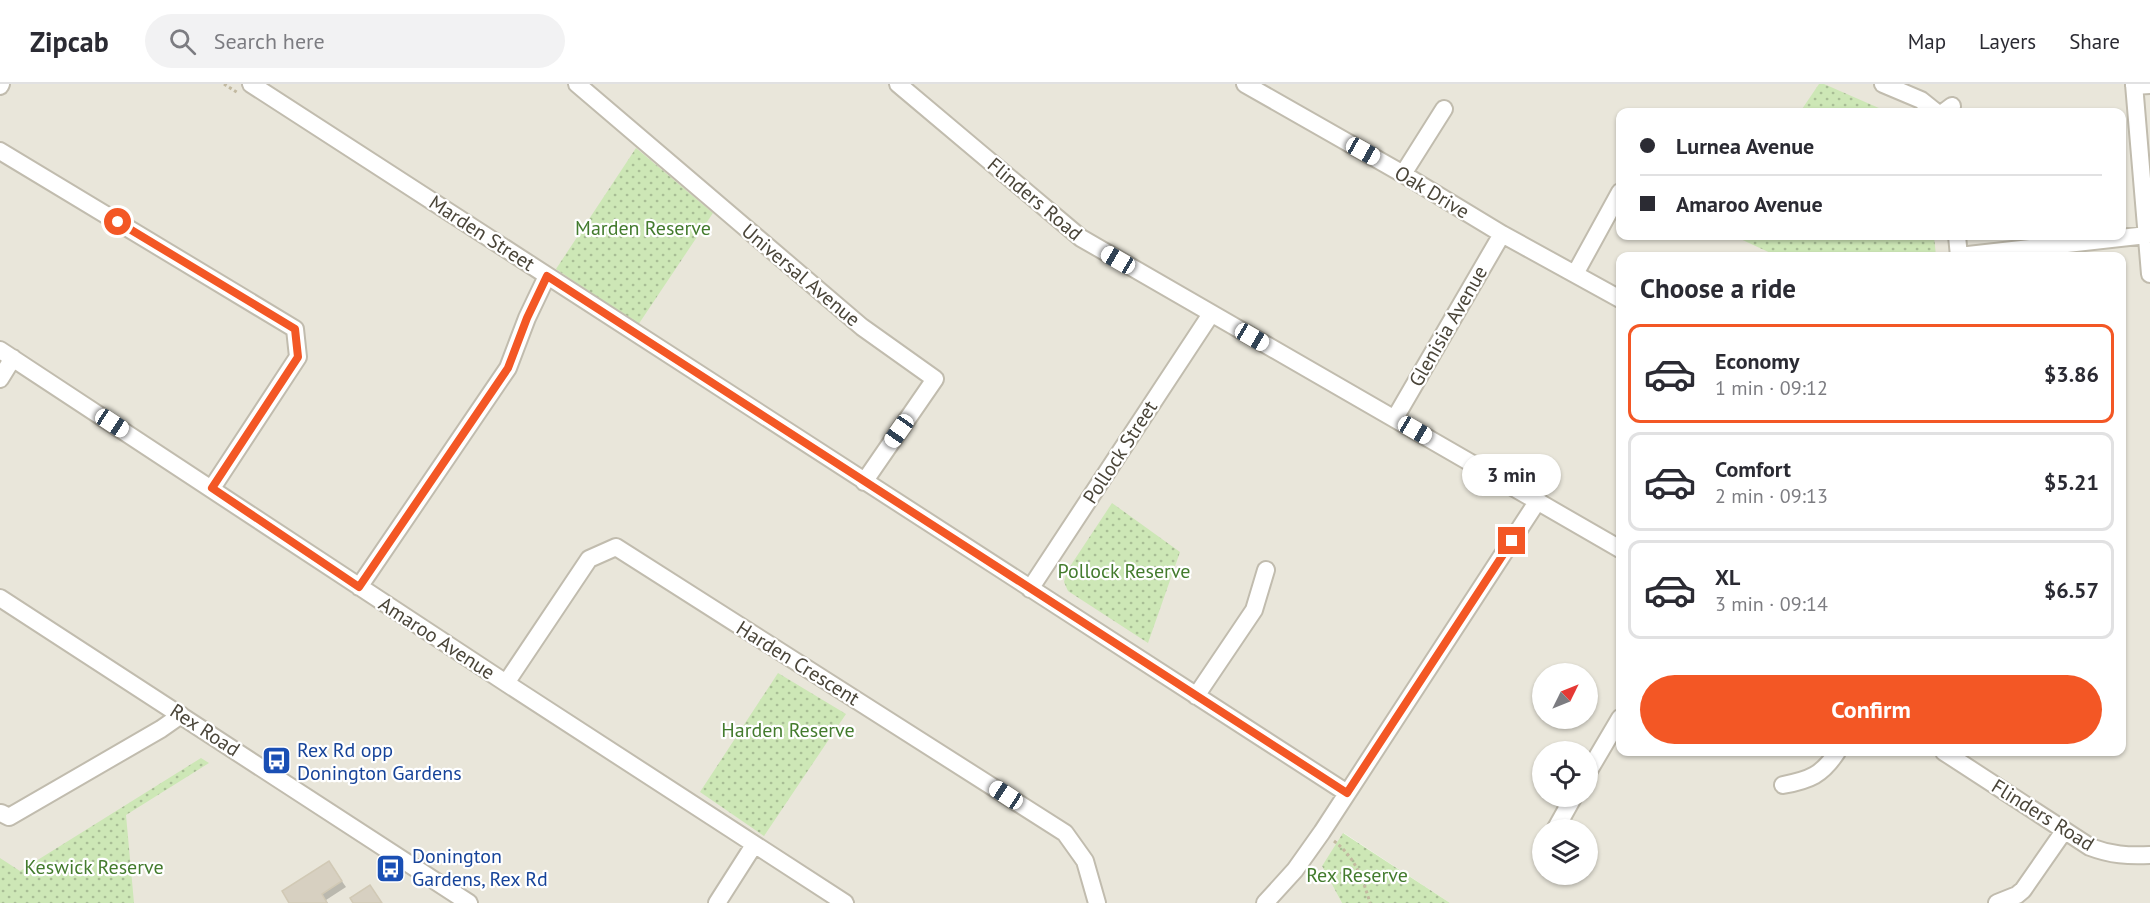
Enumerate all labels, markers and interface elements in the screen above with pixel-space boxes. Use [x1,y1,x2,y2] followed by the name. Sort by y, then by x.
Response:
[145,14,565,68] search box
[30,23,109,60] text: Zipcab
[166,25,199,58] icon: search
[214,27,325,55] text: Search here
[1908,28,1946,55] text: Map
[1979,28,2036,55] text: Layers
[2069,28,2120,55] text: Share
[1676,132,1814,160] text: Lurnea Avenue
[1343,134,1383,168] car
[982,152,1088,246] street label: Flinders Road
[1390,160,1474,224] street label: Oak Drive
[424,189,540,277] street label: Marden Street
[1676,190,1823,218] text: Amaroo Avenue
[104,208,131,235] route start
[575,215,711,241] park label: Marden Reserve
[736,218,866,332] street label: Universal Avenue
[1098,243,1138,277] car
[1403,261,1493,391] street label: Glenisia Avenue
[1640,271,1796,305] text: Choose a ride
[1232,320,1272,354] car
[1643,347,1697,401] icon: car
[1715,347,1799,375] text: Economy
[2044,360,2099,388] text: $3.86
[1715,375,1828,401] text: 1 min · 09:12
[1077,395,1163,509] street label: Pollock Street
[92,406,132,440] car
[881,411,917,451] car
[1395,413,1435,447] car
[1462,454,1562,496] callout: 3 min
[1643,455,1697,509] icon: car
[1715,455,1791,483] text: Comfort
[1487,462,1536,488] text: 3 min
[2044,468,2099,496] text: $5.21
[1715,483,1828,509] text: 2 min · 09:13
[1498,527,1525,554] route end
[1058,558,1190,584] park label: Pollock Reserve
[1643,563,1697,617] icon: car
[1715,563,1740,591] text: XL
[2044,576,2099,604] text: $6.57
[374,591,500,685] street label: Amaroo Avenue
[1715,591,1828,617] text: 3 min · 09:14
[732,615,865,711] street label: Harden Crescent
[1532,663,1598,729] north arrow
[1532,663,1598,885] map controls
[1640,675,2102,744] button: Confirm
[165,698,245,762] street label: Rex Road
[721,717,855,743] park label: Harden Reserve
[297,737,462,786] place label: Rex Rd opp Donington Gardens
[1532,741,1598,807] button: locate
[260,745,292,777] bus stop icon: Rex Rd opp Donington Gardens
[1987,773,2099,857] street label: Flinders Road
[986,778,1026,812] car
[1532,819,1598,885] button: layers
[412,843,548,892] place label: Donington Gardens, Rex Rd
[375,852,407,884] bus stop icon: Donington Gardens, Rex Rd
[24,854,164,880] park label: Keswick Reserve
[1306,862,1408,888] park label: Rex Reserve

